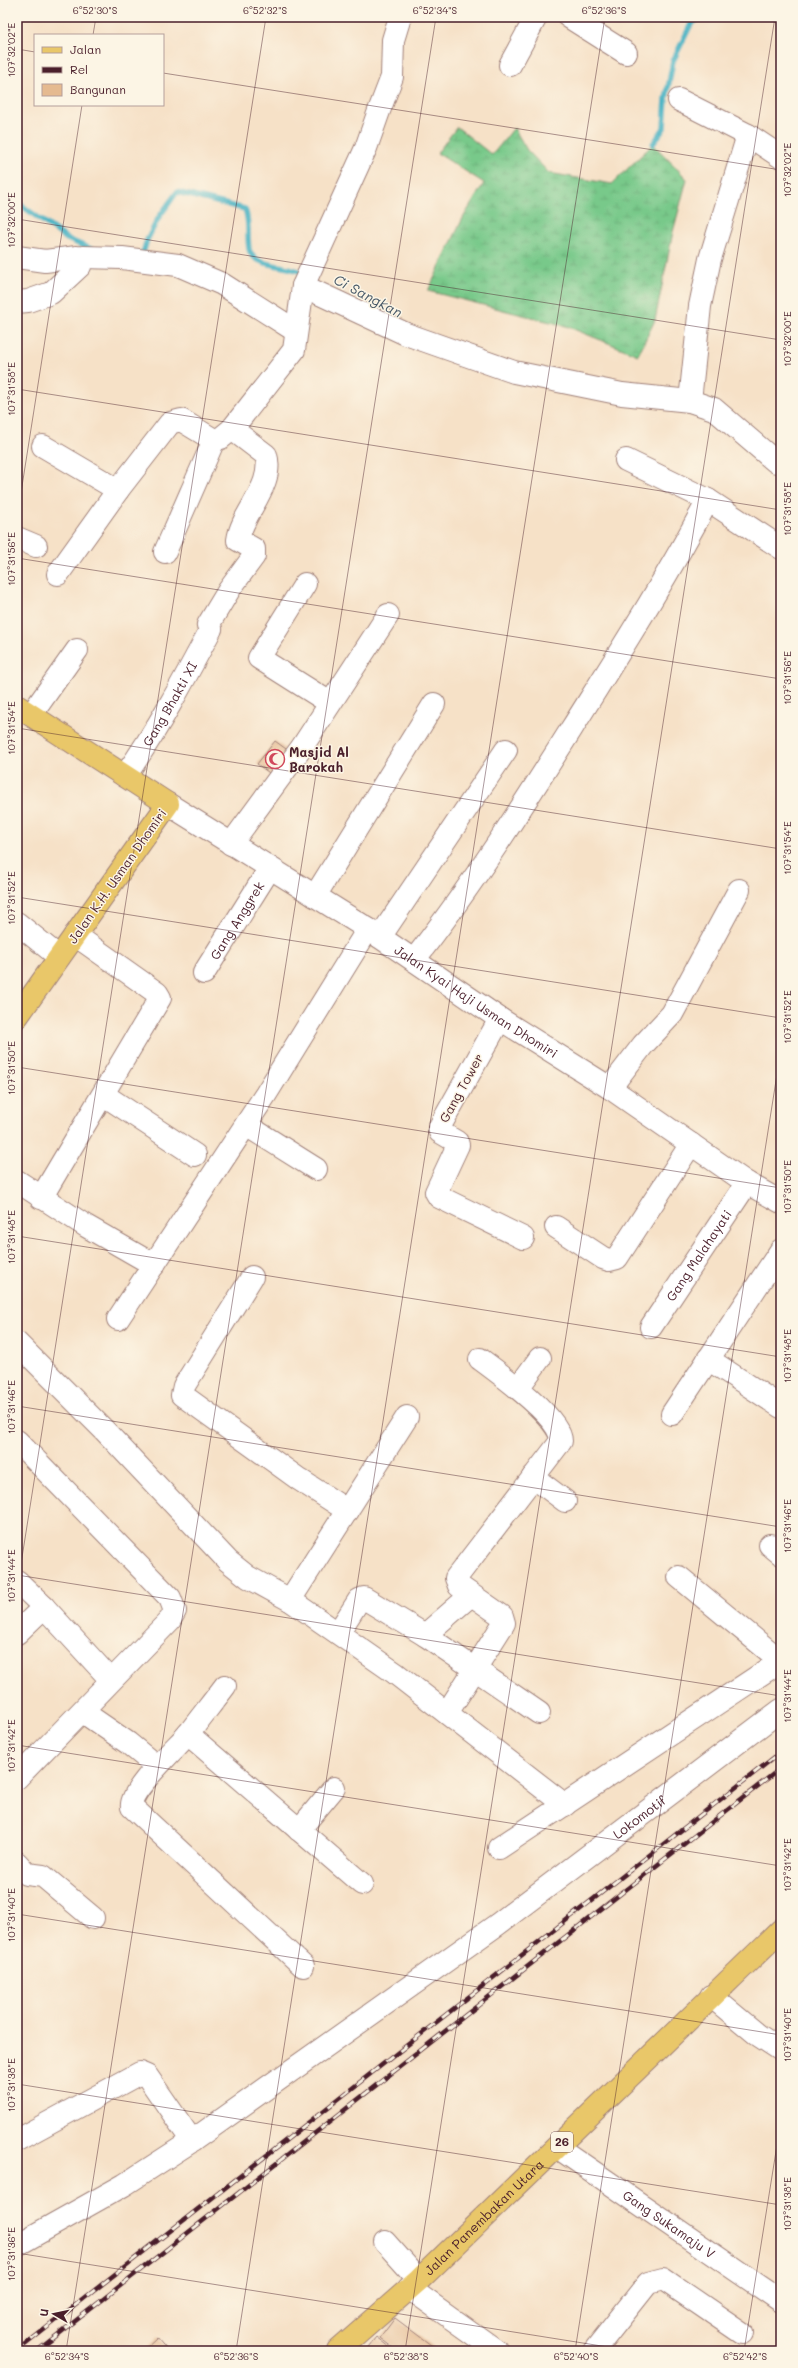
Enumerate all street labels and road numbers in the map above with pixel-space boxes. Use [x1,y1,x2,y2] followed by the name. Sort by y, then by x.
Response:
[138,658,200,749] street label: Gang Bhakti XI
[64,805,170,946] street label: Jalan K.H. Usman Dhomiri
[206,878,268,963] street label: Gang Anggrek
[391,941,561,1061] street label: Jalan Kyai Haji Usman Dhomiri
[435,1050,486,1125] street label: Gang Tower
[662,1206,735,1304] street label: Gang Malahayati
[609,1791,670,1842] street label: Lokomotif
[551,2132,573,2152] road number: 26
[420,2155,547,2278] street label: Jalan Panembakan Utara
[620,2186,719,2261] street label: Gang Sukamaju V

